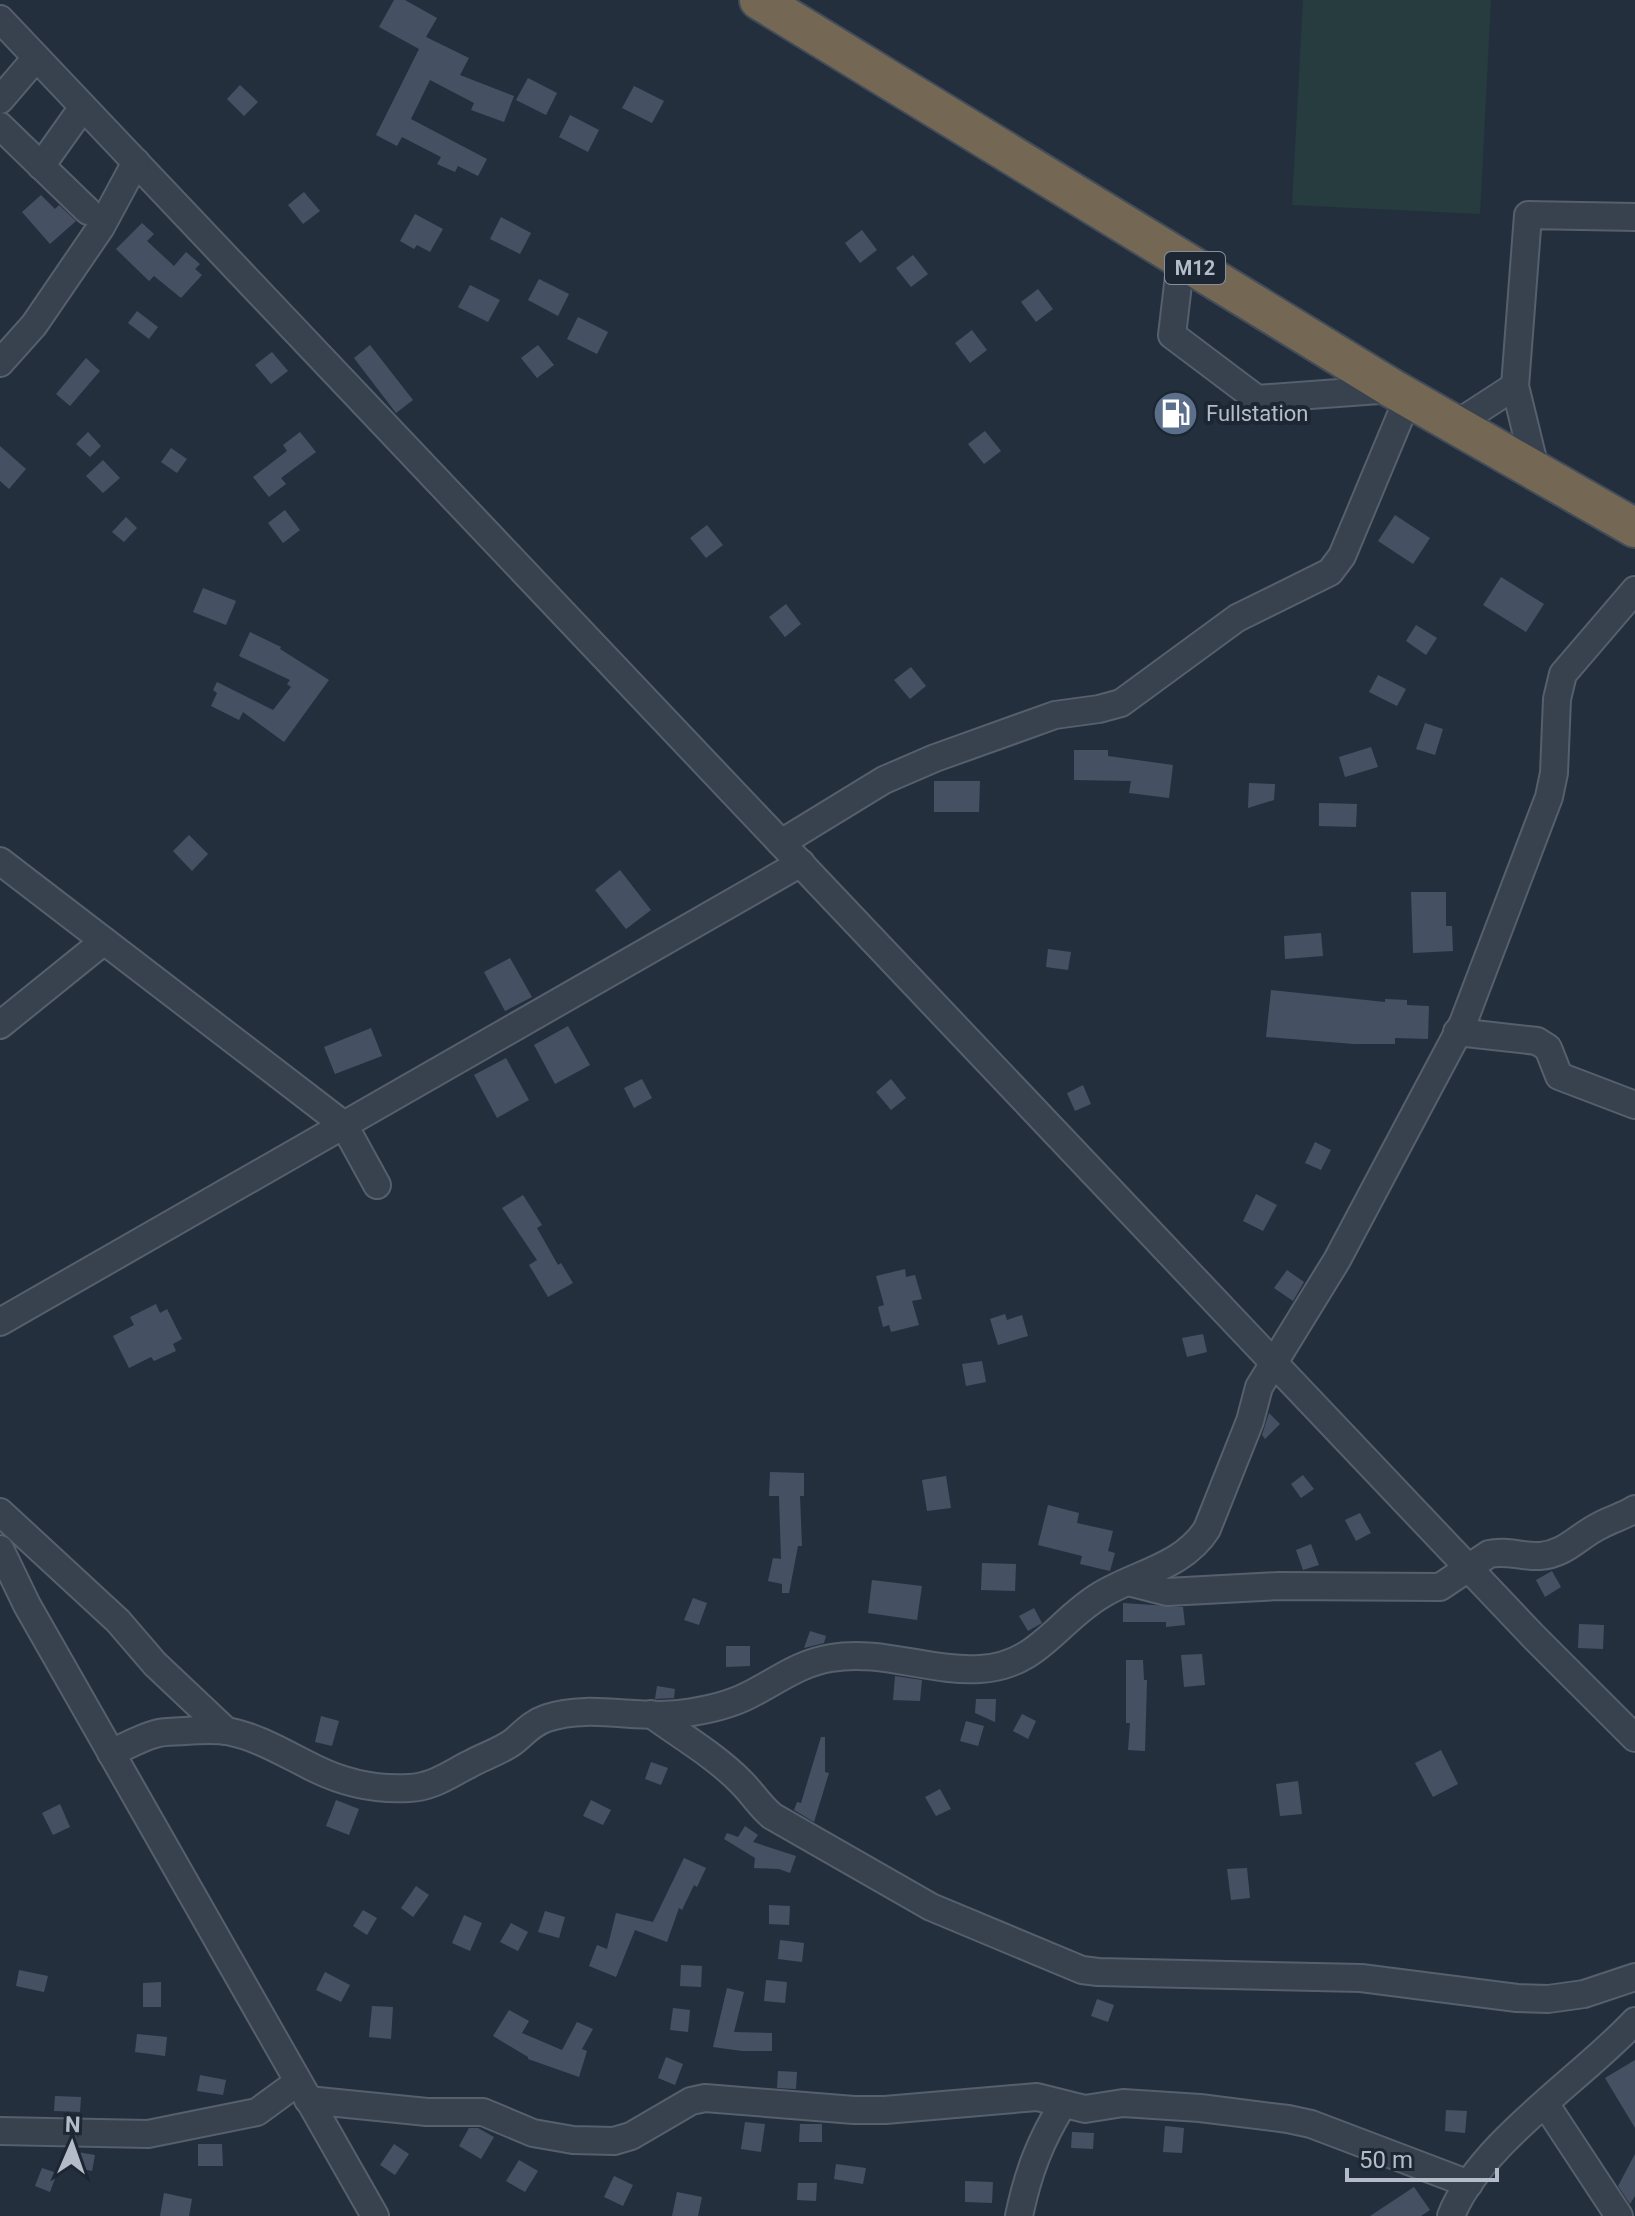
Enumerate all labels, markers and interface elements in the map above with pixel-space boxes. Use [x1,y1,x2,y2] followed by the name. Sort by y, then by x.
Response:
[1165,252,1225,284] road number: M12
[1151,389,1199,437] fuel station icon: Fullstation
[1206,401,1309,426] place label: Fullstation
[32,2104,112,2184] north arrow
[64,2112,81,2137] text: N
[1347,2132,1497,2182] scale bar
[1359,2146,1413,2174] text: 50 m

